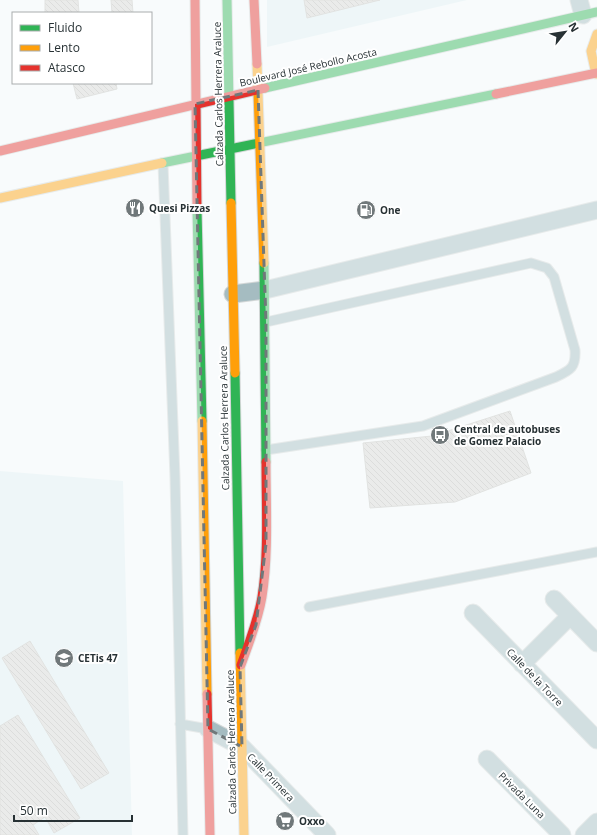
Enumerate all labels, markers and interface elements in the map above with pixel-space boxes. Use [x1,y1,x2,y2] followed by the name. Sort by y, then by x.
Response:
[12,12,152,84] legend
[545,12,585,52] north arrow
[48,19,82,36] text: Fluido
[565,19,583,34] text: N
[210,21,226,167] street label: Calzada Carlos Herrera Araluce
[48,39,80,56] text: Lento
[238,44,378,90] street label: Boulevard José Rebollo Acosta
[48,59,85,76] text: Atasco
[124,197,146,219] restaurant icon: Quesi Pizzas
[355,199,377,221] fuel station icon: One
[149,201,210,215] place label: Quesi Pizzas
[380,203,401,217] place label: One
[216,345,232,491] street label: Calzada Carlos Herrera Araluce
[454,422,560,448] place label: Central de autobuses de Gomez Palacio
[429,424,451,446] bus stop icon: Central de autobuses de Gomez Palacio
[504,645,567,709] street label: Calle de la Torre
[53,647,75,669] school or university icon: CETis 47
[78,651,118,665] place label: CETis 47
[223,669,239,815] street label: Calzada Carlos Herrera Araluce
[244,750,298,804] street label: Calle Primera
[496,769,548,821] street label: Privada Luna
[14,797,132,823] scale bar
[20,802,48,819] text: 50 m
[274,810,296,832] supermarket icon: Oxxo
[299,814,325,828] place label: Oxxo

